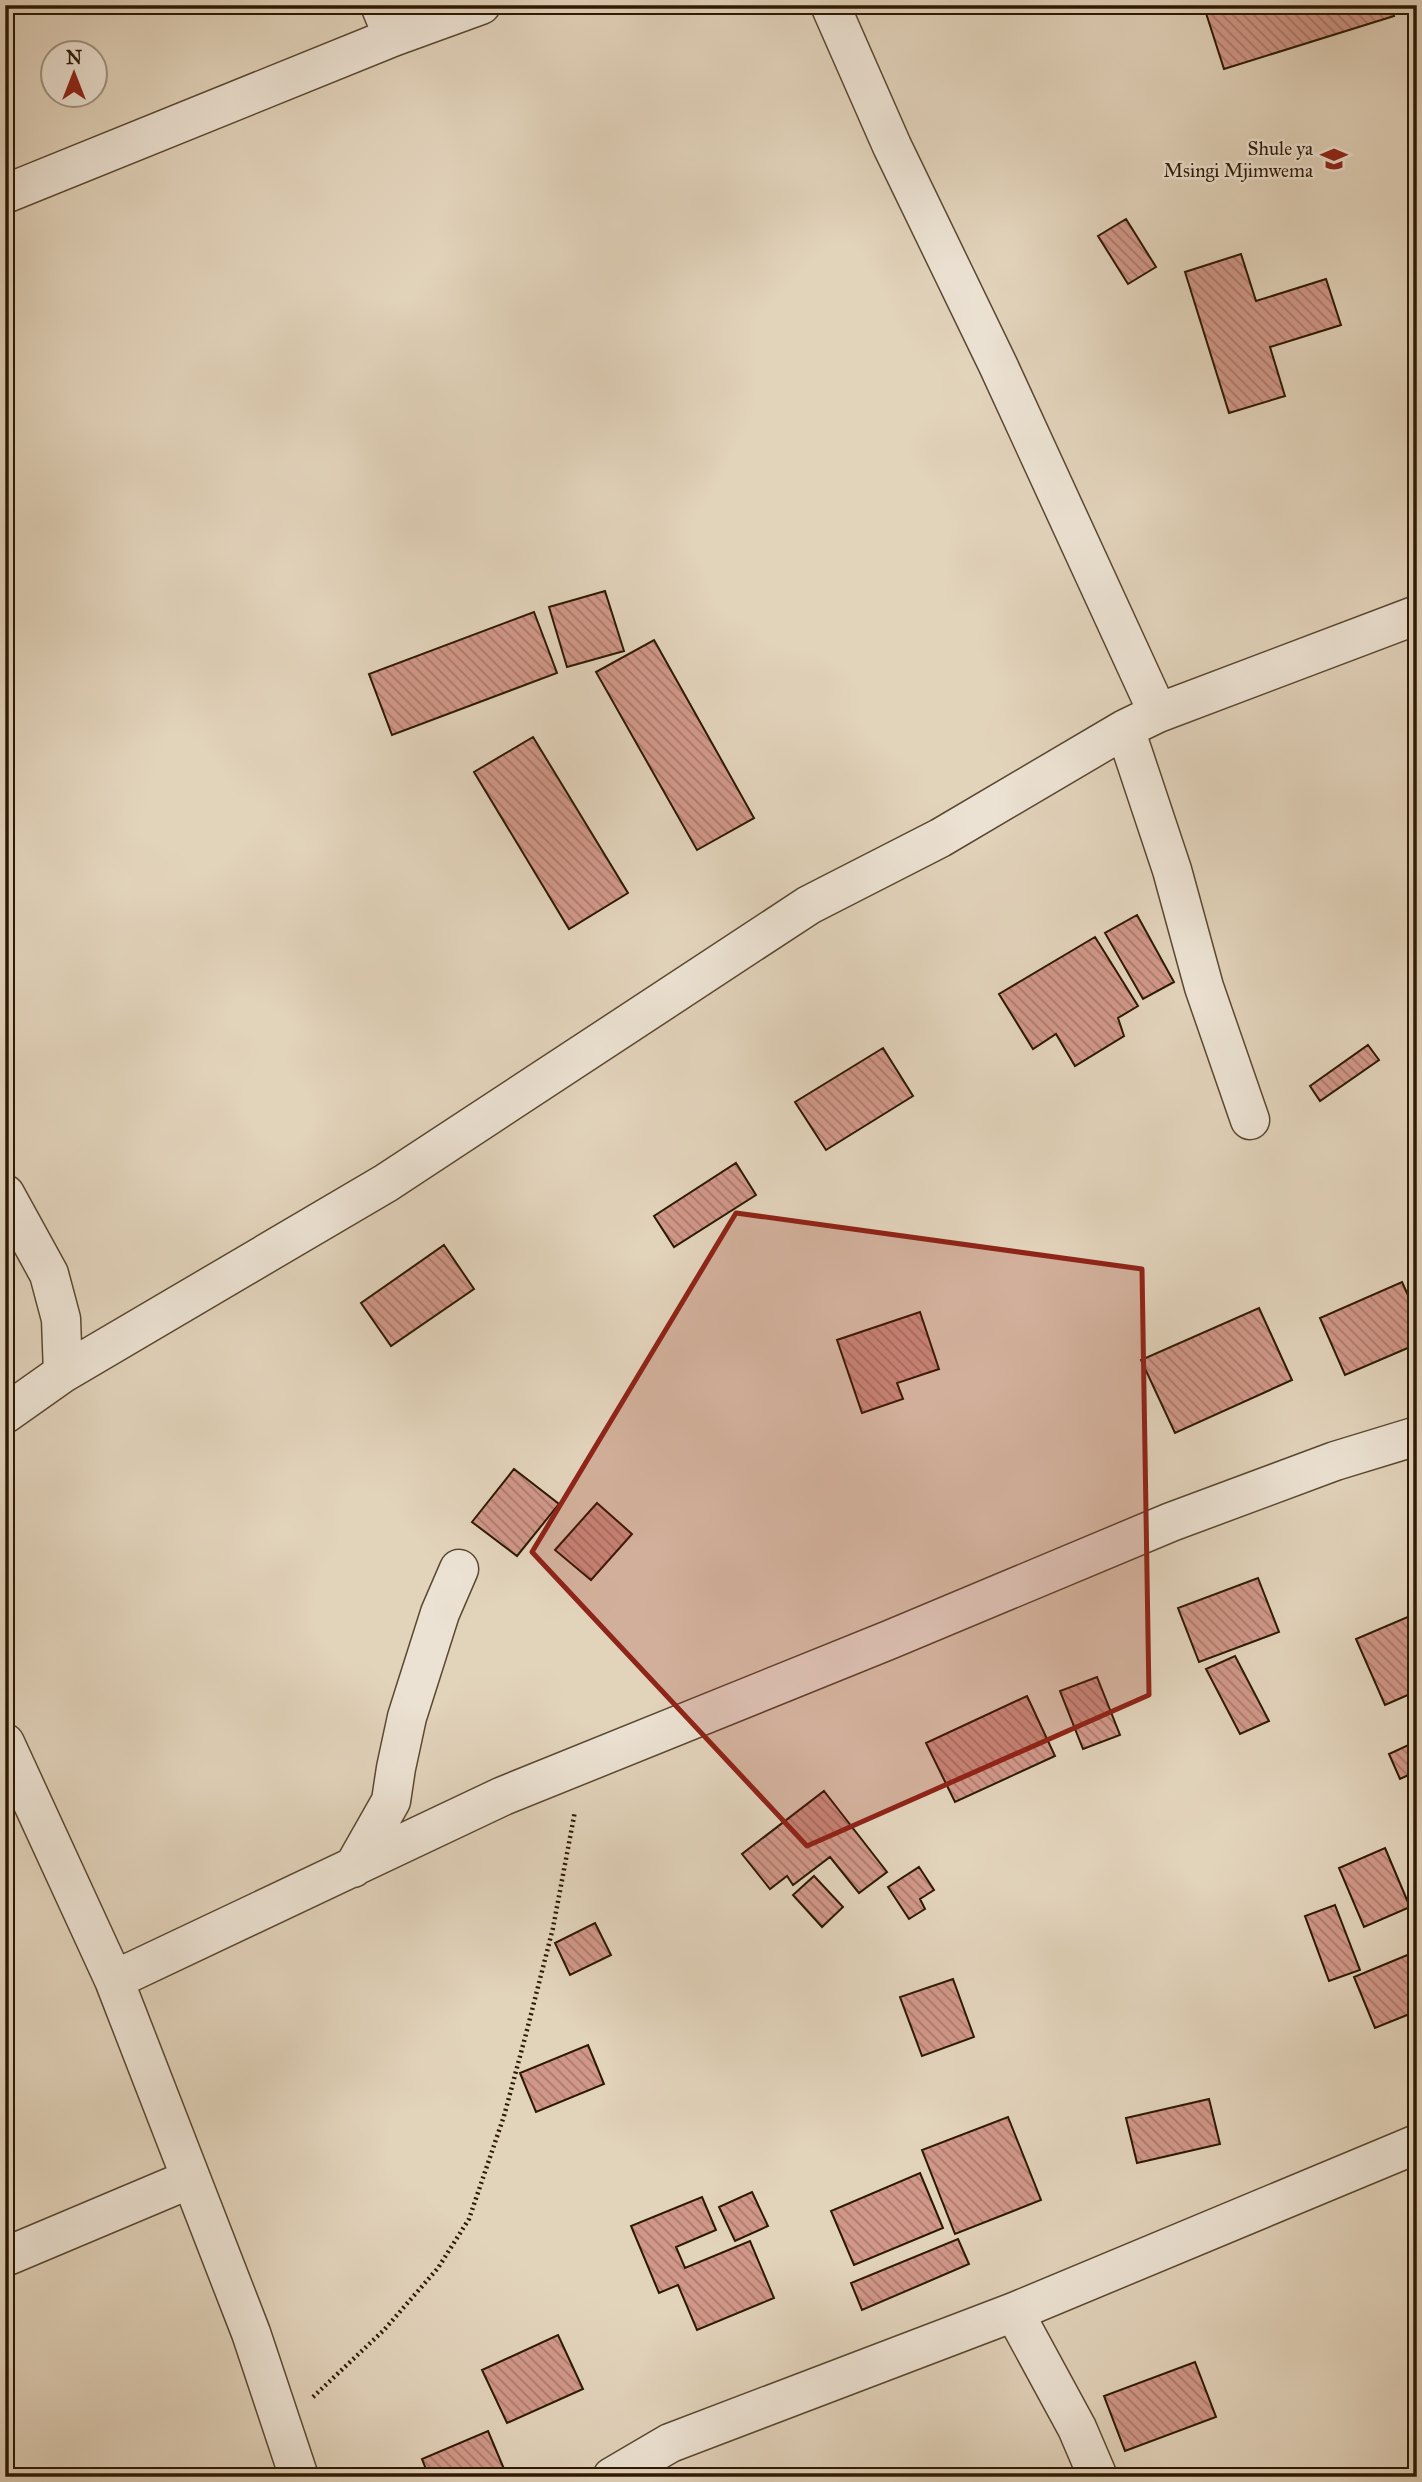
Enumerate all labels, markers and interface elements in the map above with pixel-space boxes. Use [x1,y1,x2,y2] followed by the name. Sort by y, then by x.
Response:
[38,38,108,108] north arrow
[66,46,82,69] text: N
[1163,137,1314,183] place label: Shule ya Msingi Mjimwema
[1319,144,1349,174] school or university icon: Shule ya Msingi Mjimwema

